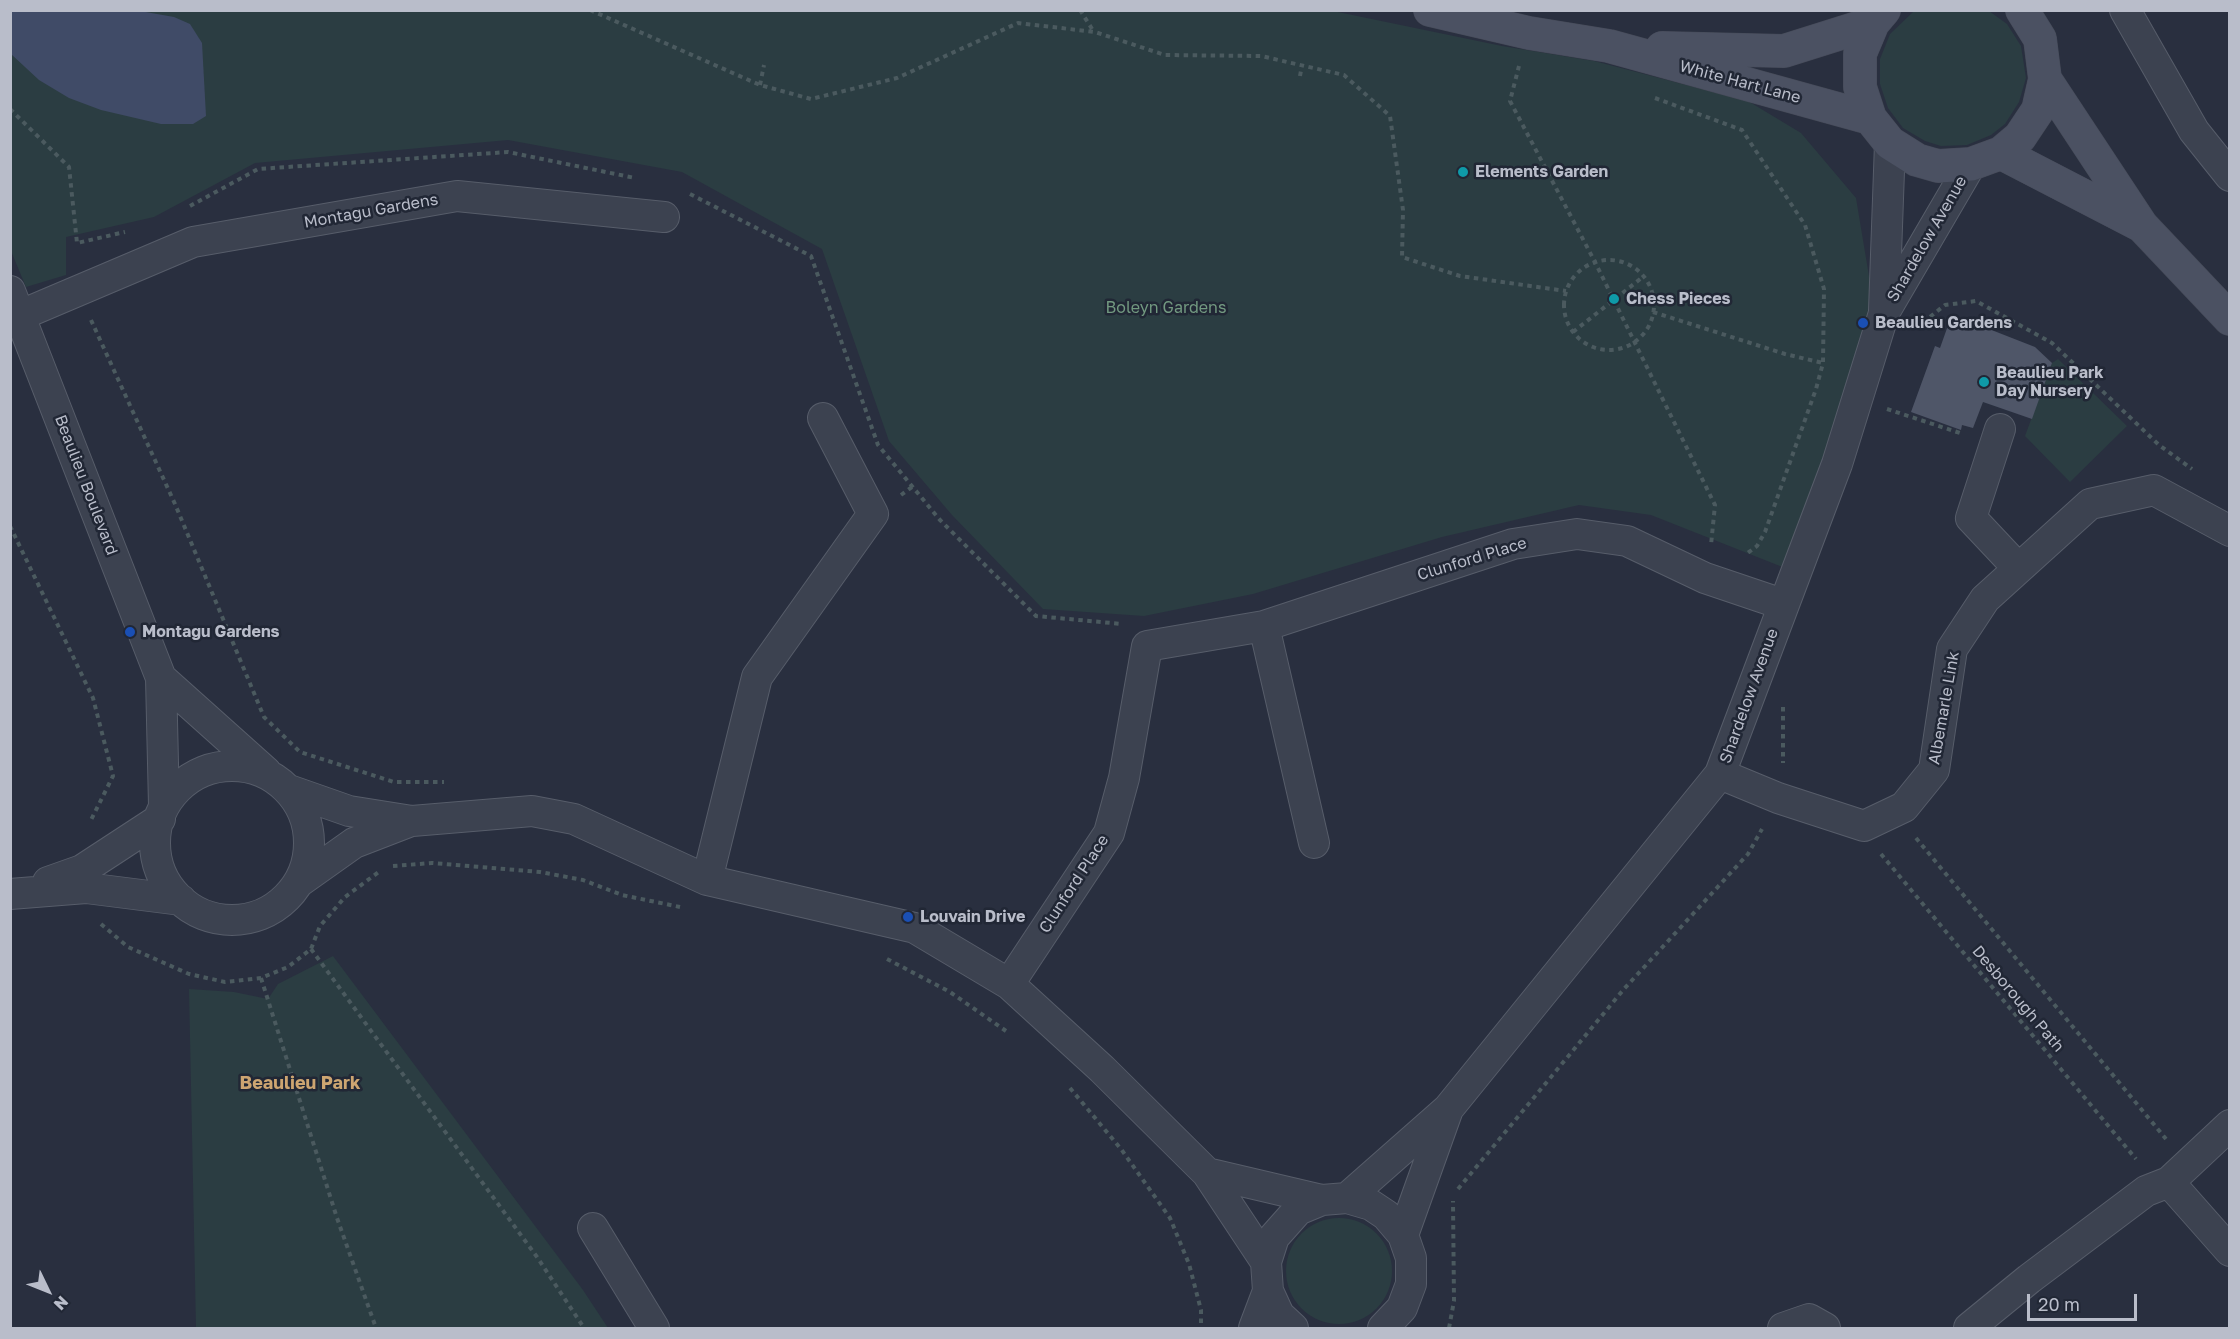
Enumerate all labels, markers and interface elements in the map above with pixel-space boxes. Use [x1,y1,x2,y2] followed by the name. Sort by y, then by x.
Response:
[1677,57,1803,107] street label: White Hart Lane
[1475,162,1608,182] place label: Elements Garden
[1456,165,1470,179] marker: Elements Garden
[1883,173,1971,305] street label: Shardelow Avenue
[302,190,440,232] street label: Montagu Gardens
[1626,289,1731,309] place label: Chess Pieces
[1607,292,1621,306] marker: Chess Pieces
[1106,298,1226,318] park label: Boleyn Gardens
[1875,313,2012,333] place label: Beaulieu Gardens
[1856,316,1870,330] marker: Beaulieu Gardens
[1996,363,2104,401] place label: Beaulieu Park Day Nursery
[1977,375,1991,389] marker: Beaulieu Park Day Nursery
[50,412,122,558] street label: Beaulieu Boulevard
[1415,533,1529,585] street label: Clunford Place
[142,622,280,642] place label: Montagu Gardens
[123,625,137,639] marker: Montagu Gardens
[1716,626,1782,766] street label: Shardelow Avenue
[1925,650,1963,766] street label: Albemarle Link
[1035,831,1113,937] street label: Clunford Place
[920,907,1025,927] place label: Louvain Drive
[901,910,915,924] marker: Louvain Drive
[1968,942,2068,1056] street label: Desborough Path
[240,1072,360,1094] district label: Beaulieu Park
[18,1261,78,1321] north arrow
[2030,1282,2140,1320] scale bar
[50,1292,73,1315] text: N
[2038,1293,2080,1315] text: 20 m

